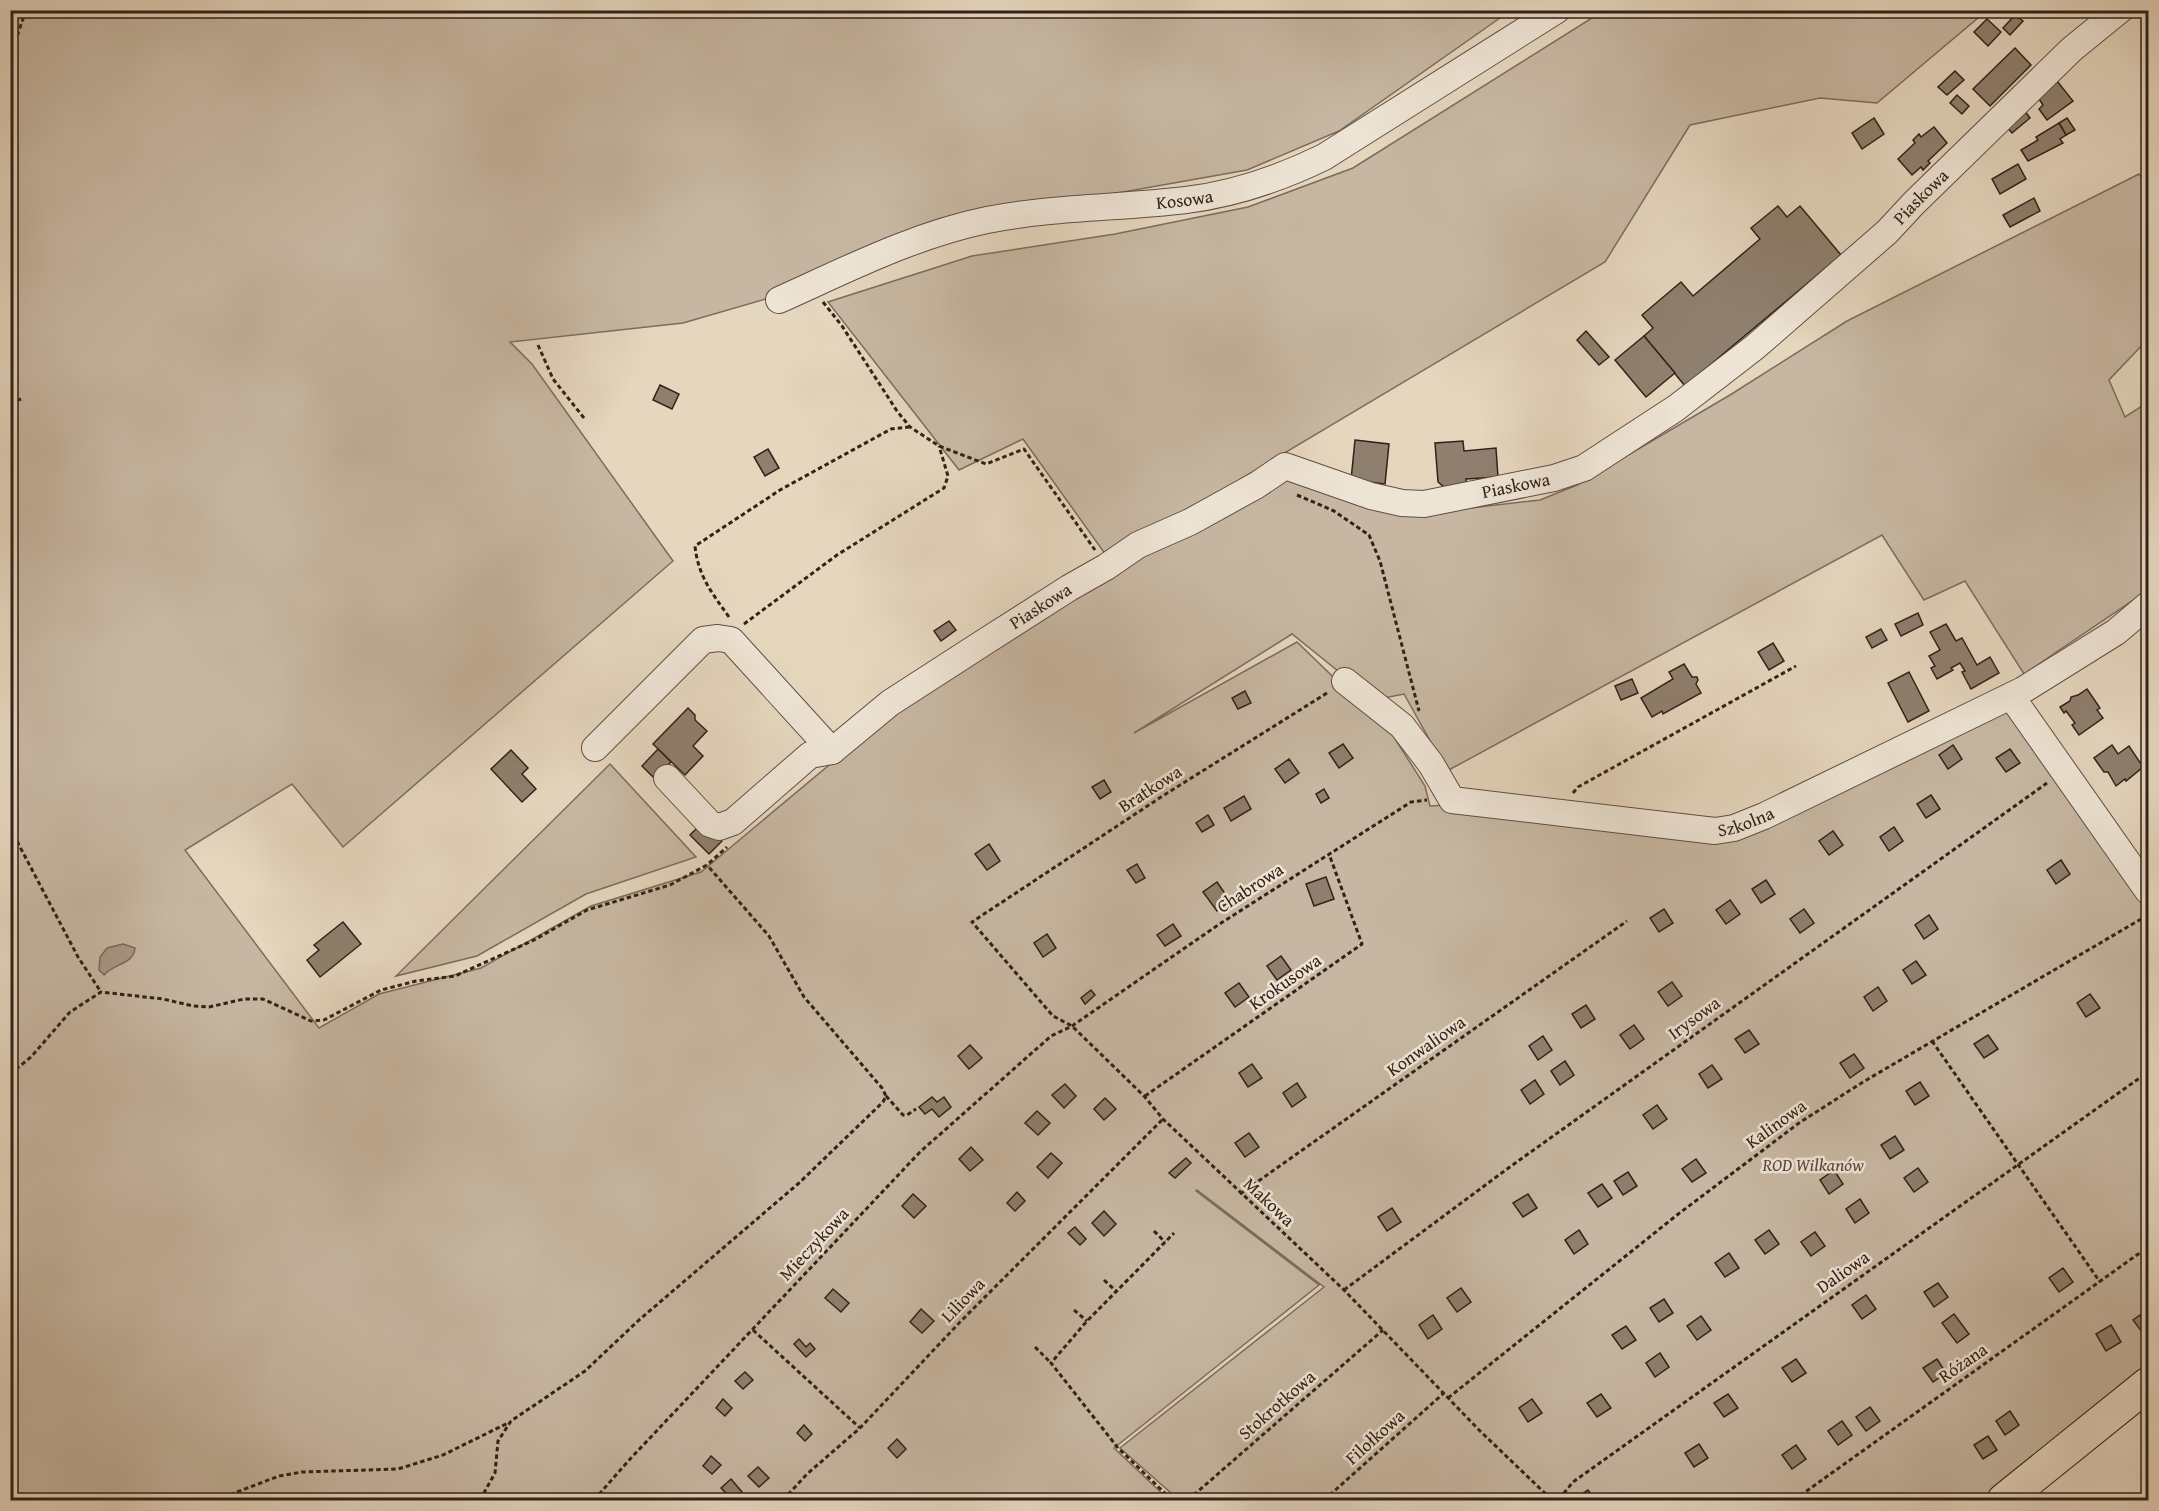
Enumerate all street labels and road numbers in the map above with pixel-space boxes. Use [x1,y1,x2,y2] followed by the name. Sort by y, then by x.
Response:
[1886,162,1955,230] street label: Piaskowa
[1155,182,1216,216] street label: Kosowa
[1479,465,1553,505] street label: Piaskowa
[1004,576,1077,636] street label: Piaskowa
[1113,758,1187,819] street label: Bratkowa
[1716,799,1779,843] street label: Szkolna
[1211,856,1289,919] street label: Chabrowa
[1243,946,1327,1016] street label: Krokusowa
[1662,989,1726,1046] street label: Irysowa
[1381,1008,1471,1083] street label: Konwaliowa
[1740,1092,1812,1155] street label: Kalinowa
[1237,1171,1302,1233] street label: Makowa
[772,1201,855,1286] street label: Mieczykowa
[1811,1243,1875,1300] street label: Daliowa
[934,1271,991,1328] street label: Liliowa
[1933,1336,1993,1389] street label: Różana
[1232,1363,1322,1446] street label: Stokrotkowa
[1339,1402,1411,1471] street label: Filołkowa

